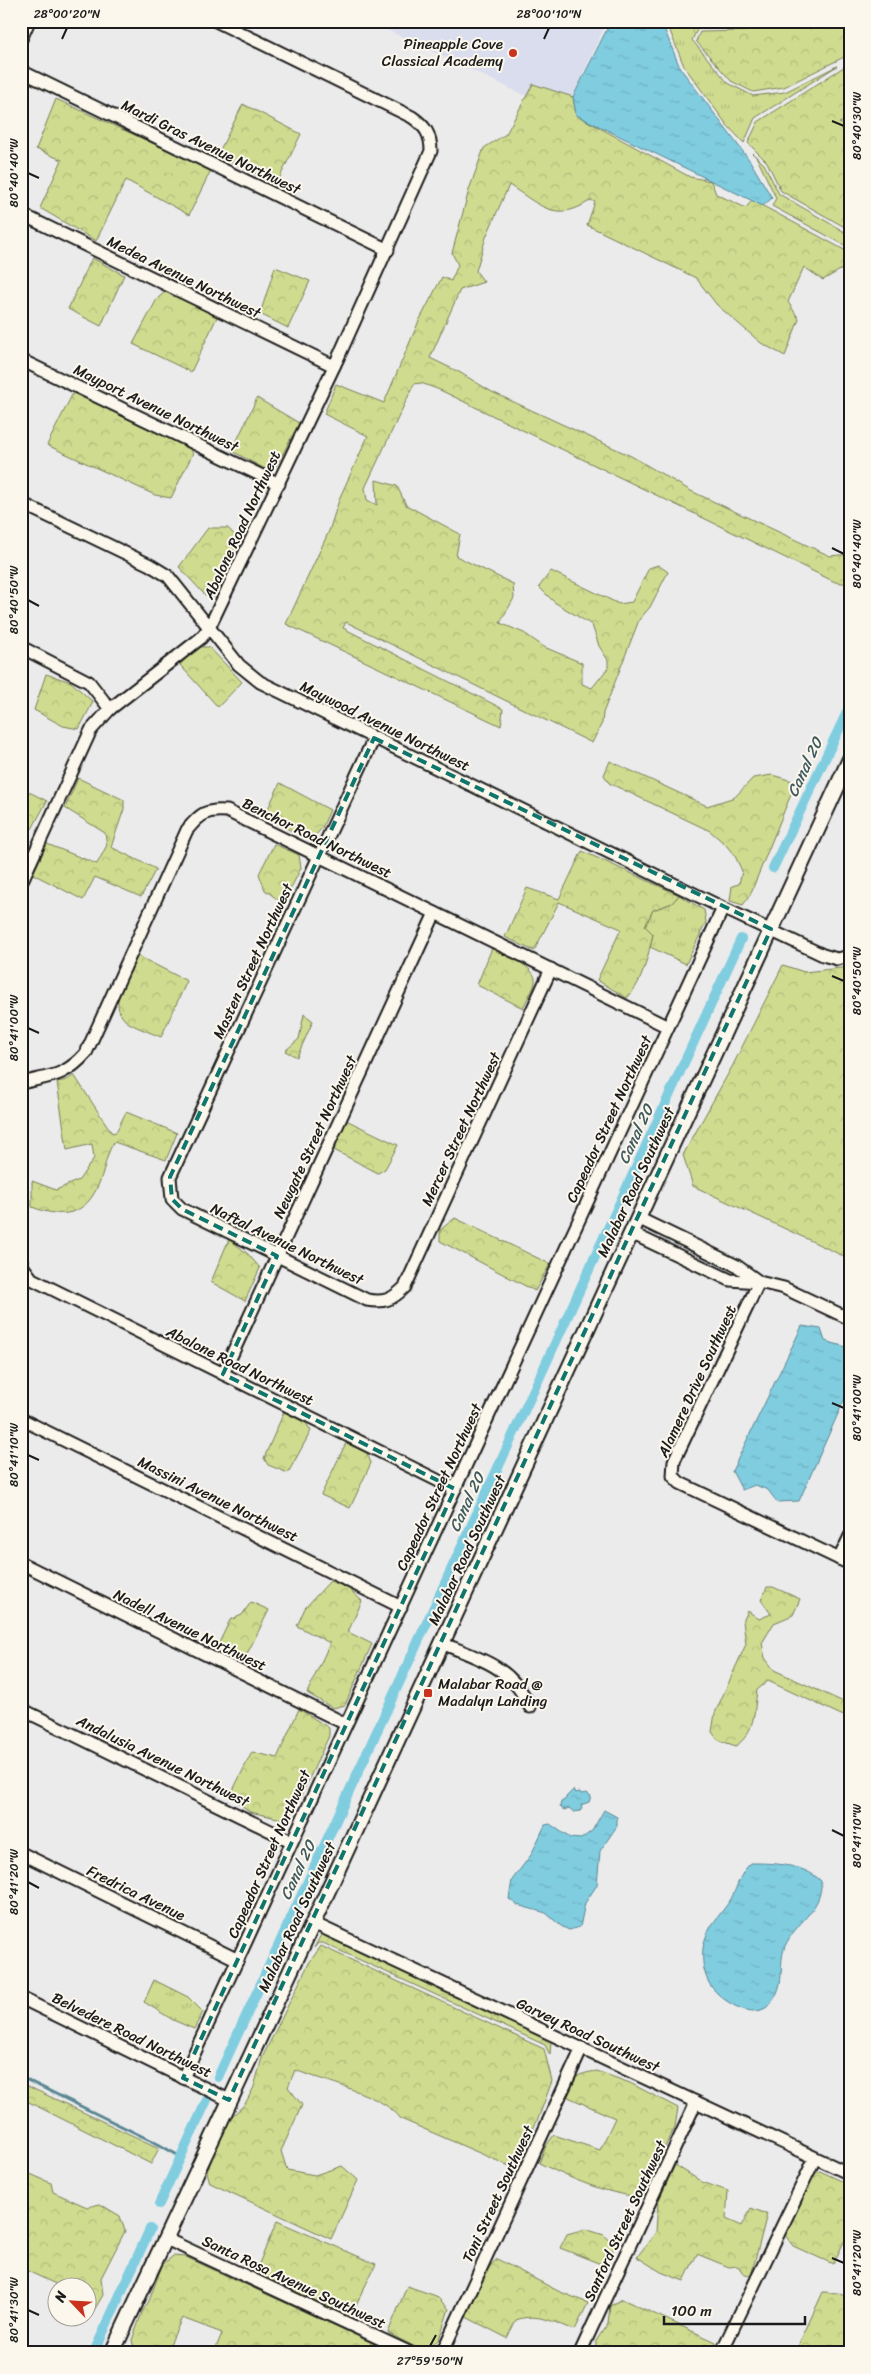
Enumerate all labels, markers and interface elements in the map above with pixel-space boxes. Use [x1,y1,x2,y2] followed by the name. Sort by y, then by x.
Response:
[34,3,101,25] text: 28°00'20"N
[517,3,582,25] text: 28°00'10"N
[382,31,503,74] place label: Pineapple Cove Classical Academy
[507,47,519,59] marker: Pineapple Cove Classical Academy
[846,91,868,160] text: 80°40'30"W
[117,92,306,202] street label: Mardi Gras Avenue Northwest
[3,138,25,207] text: 80°40'40"W
[103,228,266,326] street label: Medea Avenue Northwest
[69,357,244,460] street label: Mayport Avenue Northwest
[196,446,288,605] street label: Abalone Road Northwest
[846,519,868,588] text: 80°40'40"W
[3,565,25,634] text: 80°40'50"W
[295,673,475,779] street label: Maywood Avenue Northwest
[778,731,832,802] water label: Canal 20
[238,790,397,886] street label: Benchor Road Northwest
[205,878,301,1043] street label: Masten Street Northwest
[846,946,868,1015] text: 80°40'50"W
[3,994,25,1061] text: 80°41'00"W
[559,1030,660,1207] street label: Capeador Street Northwest
[414,1047,509,1210] street label: Mercer Street Northwest
[266,1050,365,1223] street label: Newgate Street Northwest
[609,1098,663,1169] water label: Canal 20
[590,1102,683,1262] street label: Malabar Road Southwest
[206,1196,369,1293] street label: Naftal Avenue Northwest
[650,1300,744,1462] street label: Alamere Drive Southwest
[161,1318,319,1413] street label: Abalone Road Northwest
[846,1374,868,1441] text: 80°41'00"W
[389,1398,490,1575] street label: Capeador Street Northwest
[3,1422,25,1487] text: 80°41'10"W
[133,1449,303,1549] street label: Massini Avenue Northwest
[440,1466,494,1537] water label: Canal 20
[421,1470,514,1630] street label: Malabar Road Southwest
[109,1582,271,1679] street label: Nadell Avenue Northwest
[438,1671,548,1714] place label: Malabar Road @ Madalyn Landing
[422,1687,434,1699] marker: Malabar Road @ Madalyn Landing
[71,1707,255,1815] street label: Andalusia Avenue Northwest
[220,1765,318,1943] street label: Capeador Street Northwest
[846,1803,868,1868] text: 80°41'10"W
[271,1834,325,1905] water label: Canal 20
[251,1837,344,1997] street label: Malabar Road Southwest
[3,1848,25,1915] text: 80°41'20"W
[82,1858,190,1928] street label: Fredrica Avenue
[47,1985,217,2085] street label: Belvedere Road Northwest
[512,1990,665,2080] street label: Garvey Road Southwest
[455,2120,542,2267] street label: Toni Street Southwest
[576,2135,674,2306] street label: Sanford Street Southwest
[198,2228,391,2336] street label: Santa Rosa Avenue Southwest
[846,2229,868,2296] text: 80°41'20"W
[48,2276,98,2326] north arrow
[3,2277,25,2343] text: 80°41'30"W
[47,2287,74,2307] text: N
[664,2294,805,2326] scale bar
[671,2298,712,2324] text: 100 m
[397,2350,464,2372] text: 27°59'50"N

